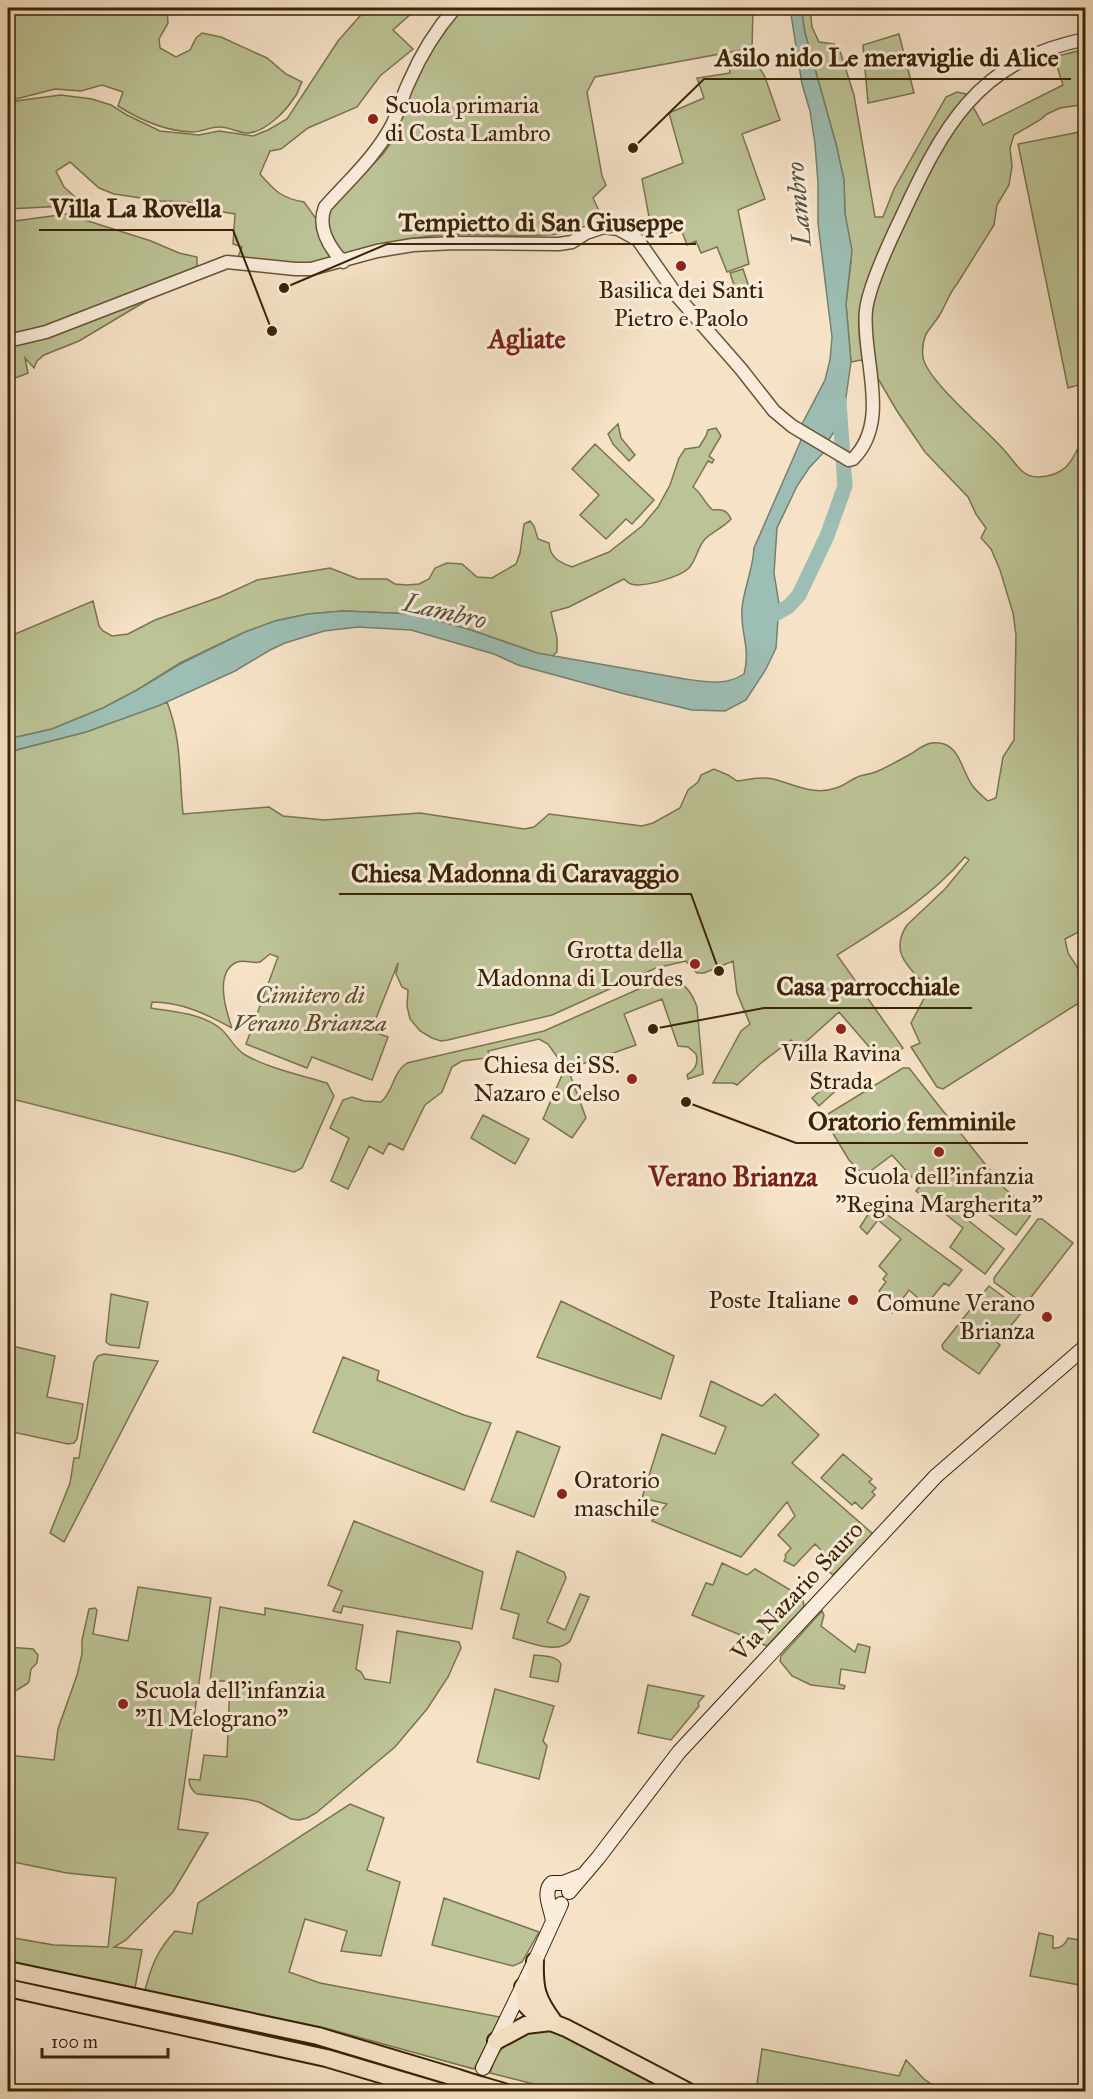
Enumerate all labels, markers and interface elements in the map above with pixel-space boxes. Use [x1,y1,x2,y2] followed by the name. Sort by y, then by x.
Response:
[704,35,1071,79] callout: Asilo nido Le meraviglie di Alice
[713,41,1059,74] text: Asilo nido Le meraviglie di Alice
[385,90,551,148] place label: Scuola primaria di Costa Lambro
[366,112,380,126] marker: Scuola primaria di Costa Lambro
[778,160,818,248] water label: Lambro
[39,186,233,230] callout: Villa La Rovella
[50,192,222,224] text: Villa La Rovella
[387,200,696,244] callout: Tempietto di San Giuseppe
[398,206,684,238] text: Tempietto di San Giuseppe
[674,259,688,273] marker: Basilica dei Santi Pietro e Paolo
[598,275,764,333] place label: Basilica dei Santi Pietro e Paolo
[486,322,566,356] district label: Agliate
[399,586,490,636] water label: Lambro
[339,850,691,894] callout: Chiesa Madonna di Caravaggio
[351,857,679,890] text: Chiesa Madonna di Caravaggio
[476,935,684,993] place label: Grotta della Madonna di Lourdes
[688,957,702,971] marker: Grotta della Madonna di Lourdes
[764,964,972,1008] callout: Casa parrocchiale
[776,970,960,1002] text: Casa parrocchiale
[233,980,387,1038] park label: Cimitero di Verano Brianza
[834,1022,848,1036] marker: Villa Ravina Strada
[780,1038,902,1096] place label: Villa Ravina Strada
[473,1050,620,1108] place label: Chiesa dei SS. Nazaro e Celso
[625,1072,639,1086] marker: Chiesa dei SS. Nazaro e Celso
[796,1099,1028,1143] callout: Oratorio femminile
[808,1105,1016,1137] text: Oratorio femminile
[932,1145,946,1159] marker: Scuola dell'infanzia "Regina Margherita"
[647,1160,818,1193] district label: Verano Brianza
[835,1161,1043,1219] place label: Scuola dell'infanzia "Regina Margherita"
[709,1285,841,1315] place label: Poste Italiane
[876,1288,1036,1346] place label: Comune Verano Brianza
[846,1293,860,1307] marker: Poste Italiane
[1040,1310,1054,1324] marker: Comune Verano Brianza
[574,1465,660,1523] place label: Oratorio maschile
[555,1487,569,1501] marker: Oratorio maschile
[724,1515,870,1668] street label: Via Nazario Sauro
[135,1675,326,1733] place label: Scuola dell'infanzia "Il Melograno"
[116,1697,130,1711] marker: Scuola dell'infanzia "Il Melograno"
[42,2021,168,2059] scale bar
[51,2031,98,2053] text: 100 m

